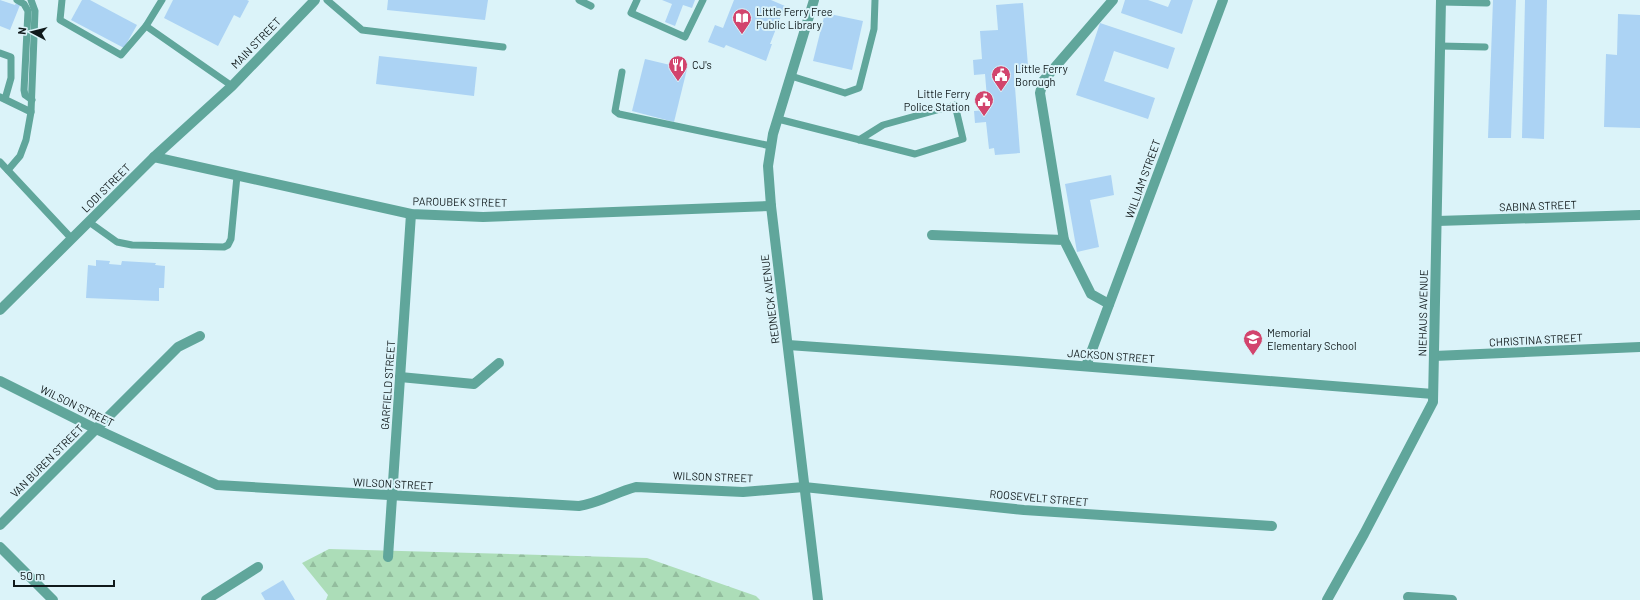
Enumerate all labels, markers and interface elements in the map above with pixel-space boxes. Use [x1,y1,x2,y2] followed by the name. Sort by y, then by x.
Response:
[756,5,833,31] place label: Little Ferry Free Public Library
[731,7,753,35] library icon: Little Ferry Free Public Library
[12,12,52,52] north arrow
[228,14,283,71] street label: MAIN STREET
[15,26,28,35] text: N
[667,54,689,82] restaurant icon: CJ's
[692,58,712,71] place label: CJ's
[1015,62,1068,88] place label: Little Ferry Borough
[990,64,1012,92] public building icon: Little Ferry Borough
[904,87,970,113] place label: Little Ferry Police Station
[973,89,995,117] public building icon: Little Ferry Police Station
[1122,137,1163,220] street label: WILLIAM STREET
[79,161,133,215] street label: LODI STREET
[412,194,508,209] street label: PAROUBEK STREET
[1499,198,1577,213] street label: SABINA STREET
[758,253,781,345] street label: REDNECK AVENUE
[1415,269,1430,357] street label: NIEHAUS AVENUE
[1267,326,1357,352] place label: Memorial Elementary School
[1242,328,1264,356] school or university icon: Memorial Elementary School
[1489,331,1583,348] street label: CHRISTINA STREET
[378,340,397,430] street label: GARFIELD STREET
[1067,346,1155,365] street label: JACKSON STREET
[38,382,116,429] street label: WILSON STREET
[8,422,86,500] street label: VAN BUREN STREET
[673,469,753,484] street label: WILSON STREET
[353,475,434,492] street label: WILSON STREET
[989,487,1089,508] street label: ROOSEVELT STREET
[14,562,114,588] scale bar
[20,568,45,582] text: 50 m

